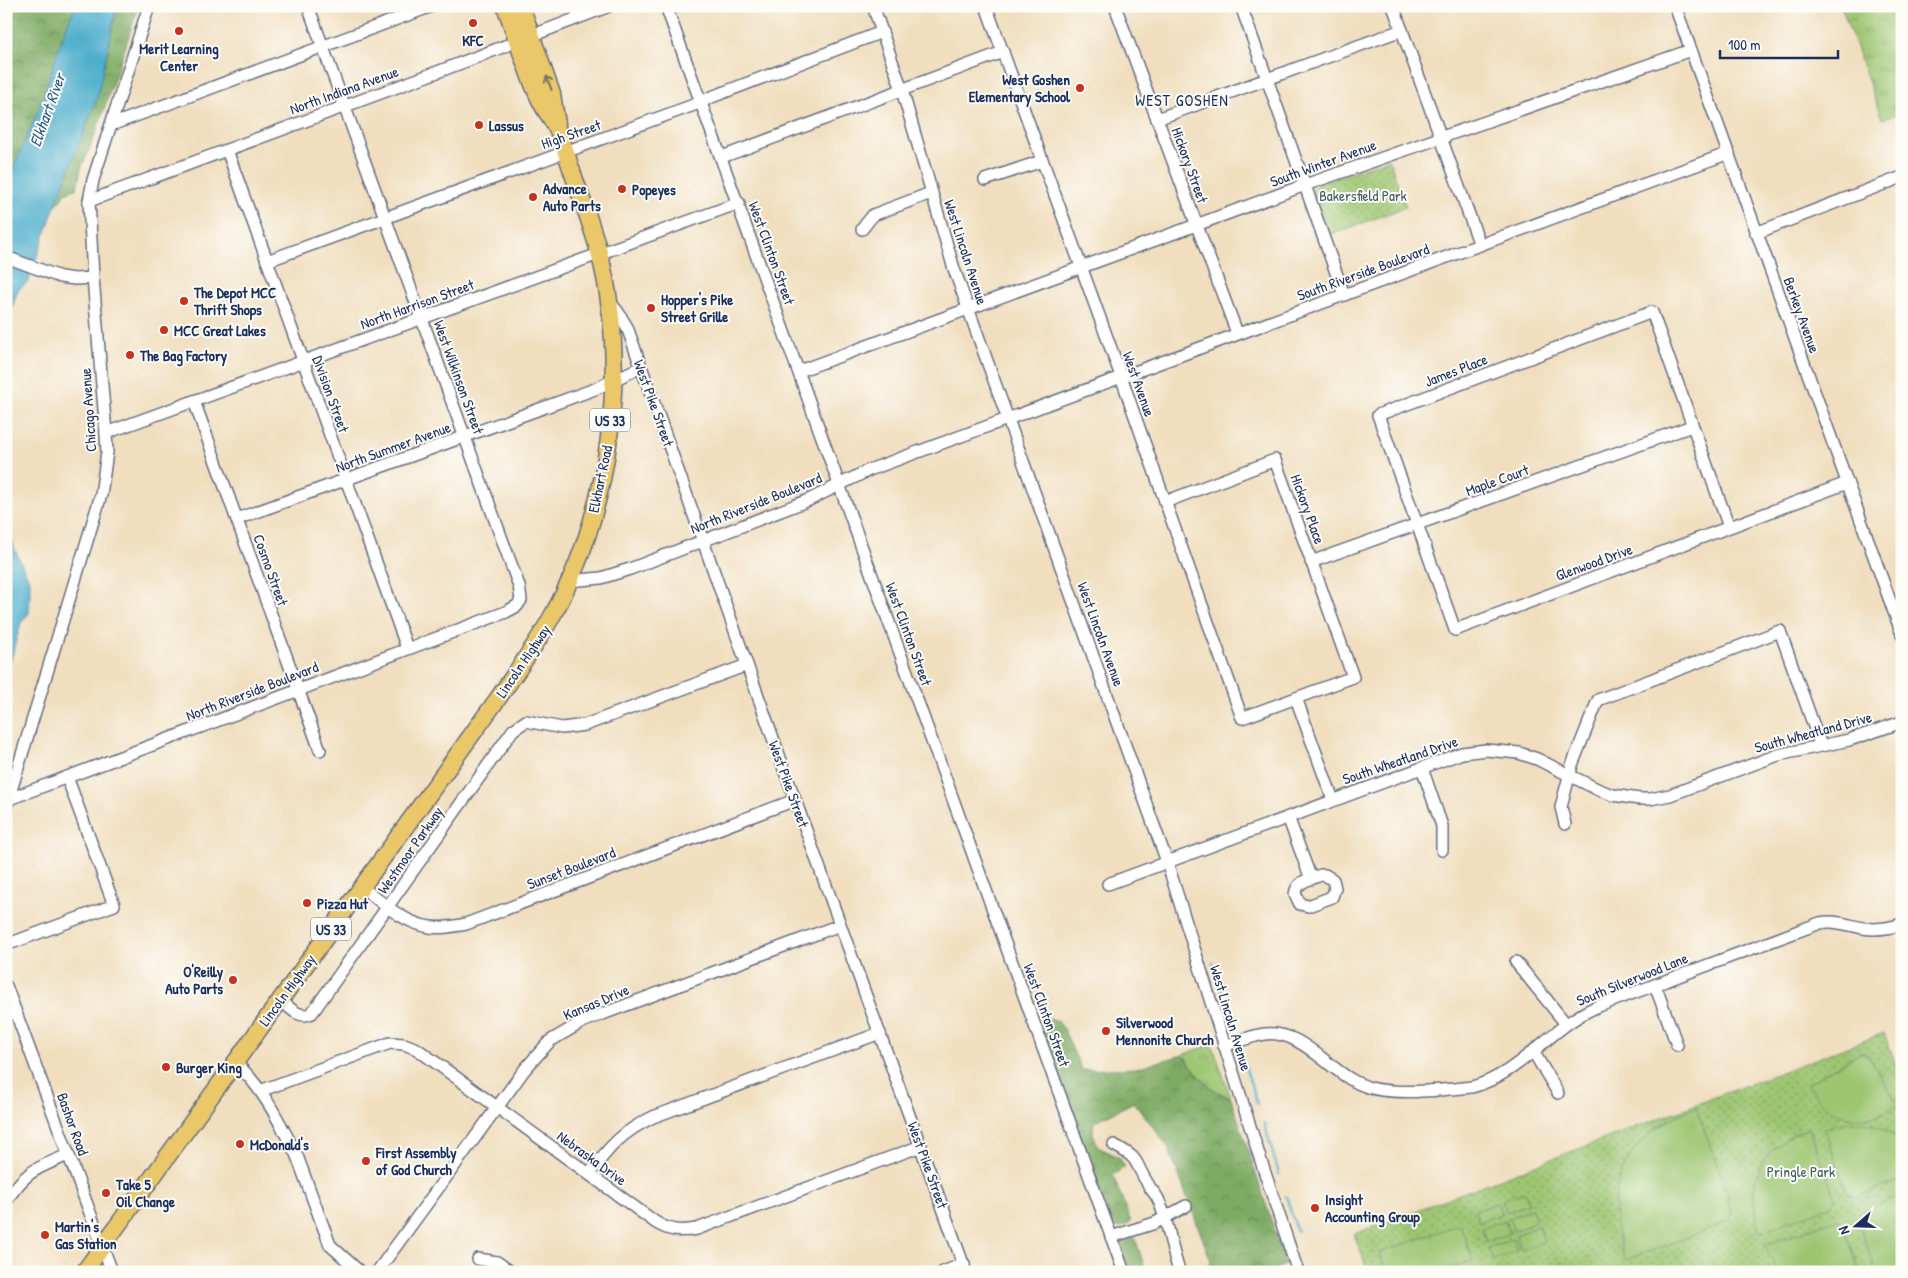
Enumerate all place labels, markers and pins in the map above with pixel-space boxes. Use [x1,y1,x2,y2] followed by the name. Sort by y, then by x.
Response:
[467,17,479,29] marker: KFC
[173,25,185,37] marker: Merit Learning Center
[462,30,484,51] place label: KFC
[139,38,219,76] place label: Merit Learning Center
[969,69,1071,108] place label: West Goshen Elementary School
[1074,82,1086,94] marker: West Goshen Elementary School
[489,115,524,136] place label: Lassus
[473,119,485,131] marker: Lassus
[543,178,601,216] place label: Advance Auto Parts
[632,179,676,201] place label: Popeyes
[616,183,628,195] marker: Popeyes
[527,191,539,203] marker: Advance Auto Parts
[193,282,276,321] place label: The Depot MCC Thrift Shops
[661,289,733,327] place label: Hopper's Pike Street Grille
[178,295,190,307] marker: The Depot MCC Thrift Shops
[645,302,657,314] marker: Hopper's Pike Street Grille
[174,320,266,341] place label: MCC Great Lakes
[158,324,170,336] marker: MCC Great Lakes
[139,345,228,367] place label: The Bag Factory
[124,349,136,361] marker: The Bag Factory
[317,893,369,914] place label: Pizza Hut
[301,897,313,909] marker: Pizza Hut
[165,961,224,999] place label: O'Reilly Auto Parts
[227,974,239,986] marker: O'Reilly Auto Parts
[1116,1012,1214,1050] place label: Silverwood Mennonite Church
[1100,1025,1112,1037] marker: Silverwood Mennonite Church
[176,1057,242,1079] place label: Burger King
[160,1061,172,1073] marker: Burger King
[250,1134,309,1155] place label: McDonald's
[234,1138,246,1150] marker: McDonald's
[375,1142,457,1180] place label: First Assembly of God Church
[360,1155,372,1167] marker: First Assembly of God Church
[115,1174,175,1213] place label: Take 5 Oil Change
[100,1187,112,1199] marker: Take 5 Oil Change
[1325,1189,1420,1228] place label: Insight Accounting Group
[1309,1202,1321,1214] marker: Insight Accounting Group
[55,1216,117,1254] place label: Martin's Gas Station
[39,1229,51,1241] marker: Martin's Gas Station

